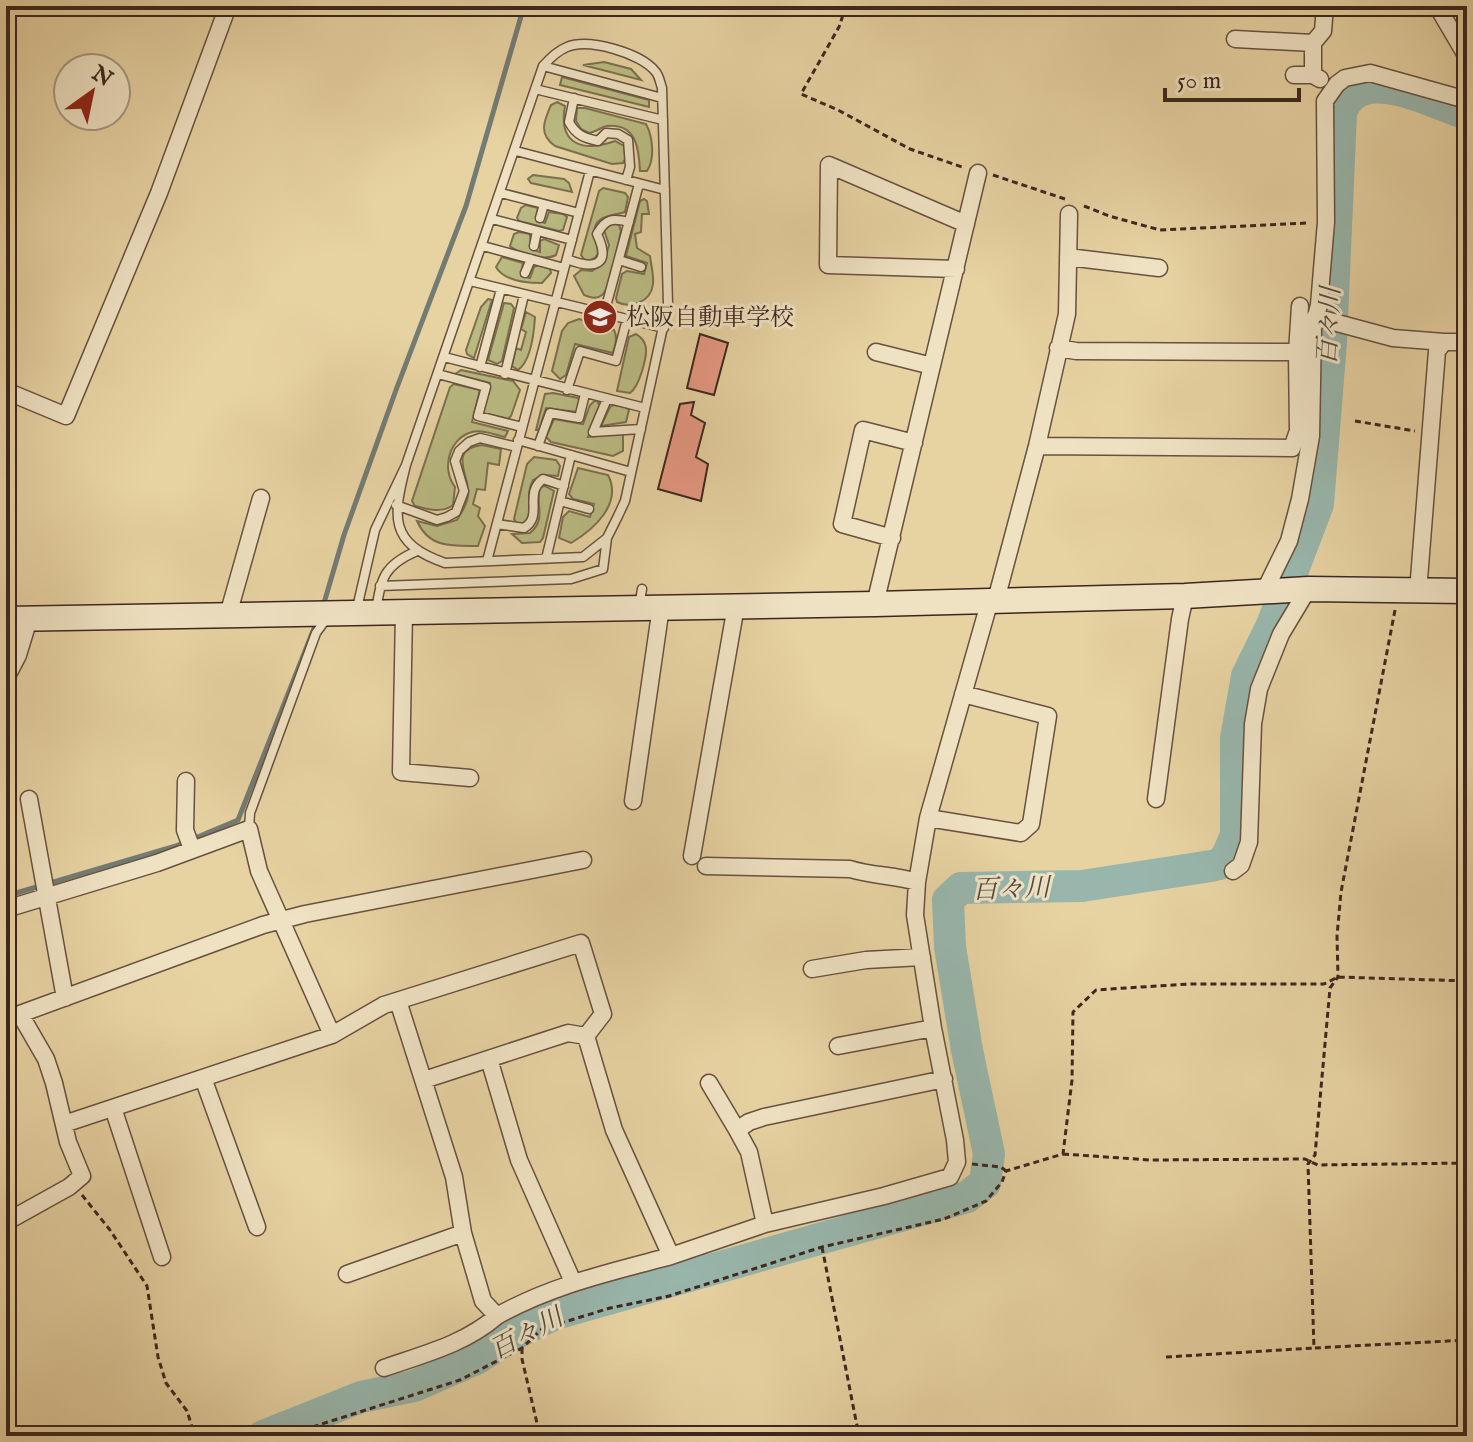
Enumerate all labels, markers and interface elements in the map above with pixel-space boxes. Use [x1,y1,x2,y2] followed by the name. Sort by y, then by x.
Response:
[52,52,132,132] north arrow
[1165,52,1299,102] scale bar
[85,59,117,94] text: N
[1177,66,1221,97] text: 50 m
[1311,283,1348,366] water label: 百々川
[581,298,619,336] school or university icon: 松阪自動車学校
[626,303,794,334] place label: 松阪自動車学校
[971,872,1054,907] water label: 百々川
[485,1300,572,1367] water label: 百々川

